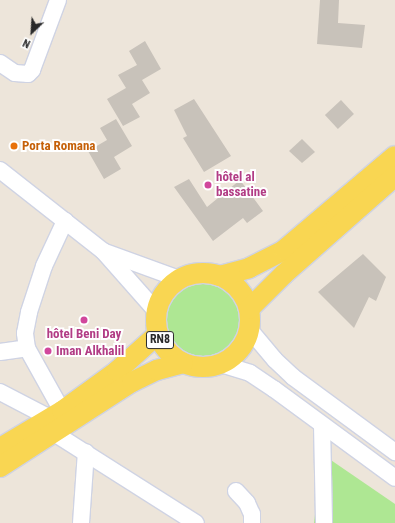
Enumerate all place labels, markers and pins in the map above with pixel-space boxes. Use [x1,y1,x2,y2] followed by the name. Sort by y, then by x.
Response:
[22,138,95,154] place label: Porta Romana
[9,141,19,151] marker: Porta Romana
[216,170,266,201] place label: hôtel al bassatine
[203,180,213,190] marker: hôtel al bassatine
[79,315,89,325] marker: hôtel Beni Day
[47,326,121,342] place label: hôtel Beni Day
[56,343,124,359] place label: Iman Alkhalil
[43,346,53,356] marker: Iman Alkhalil

